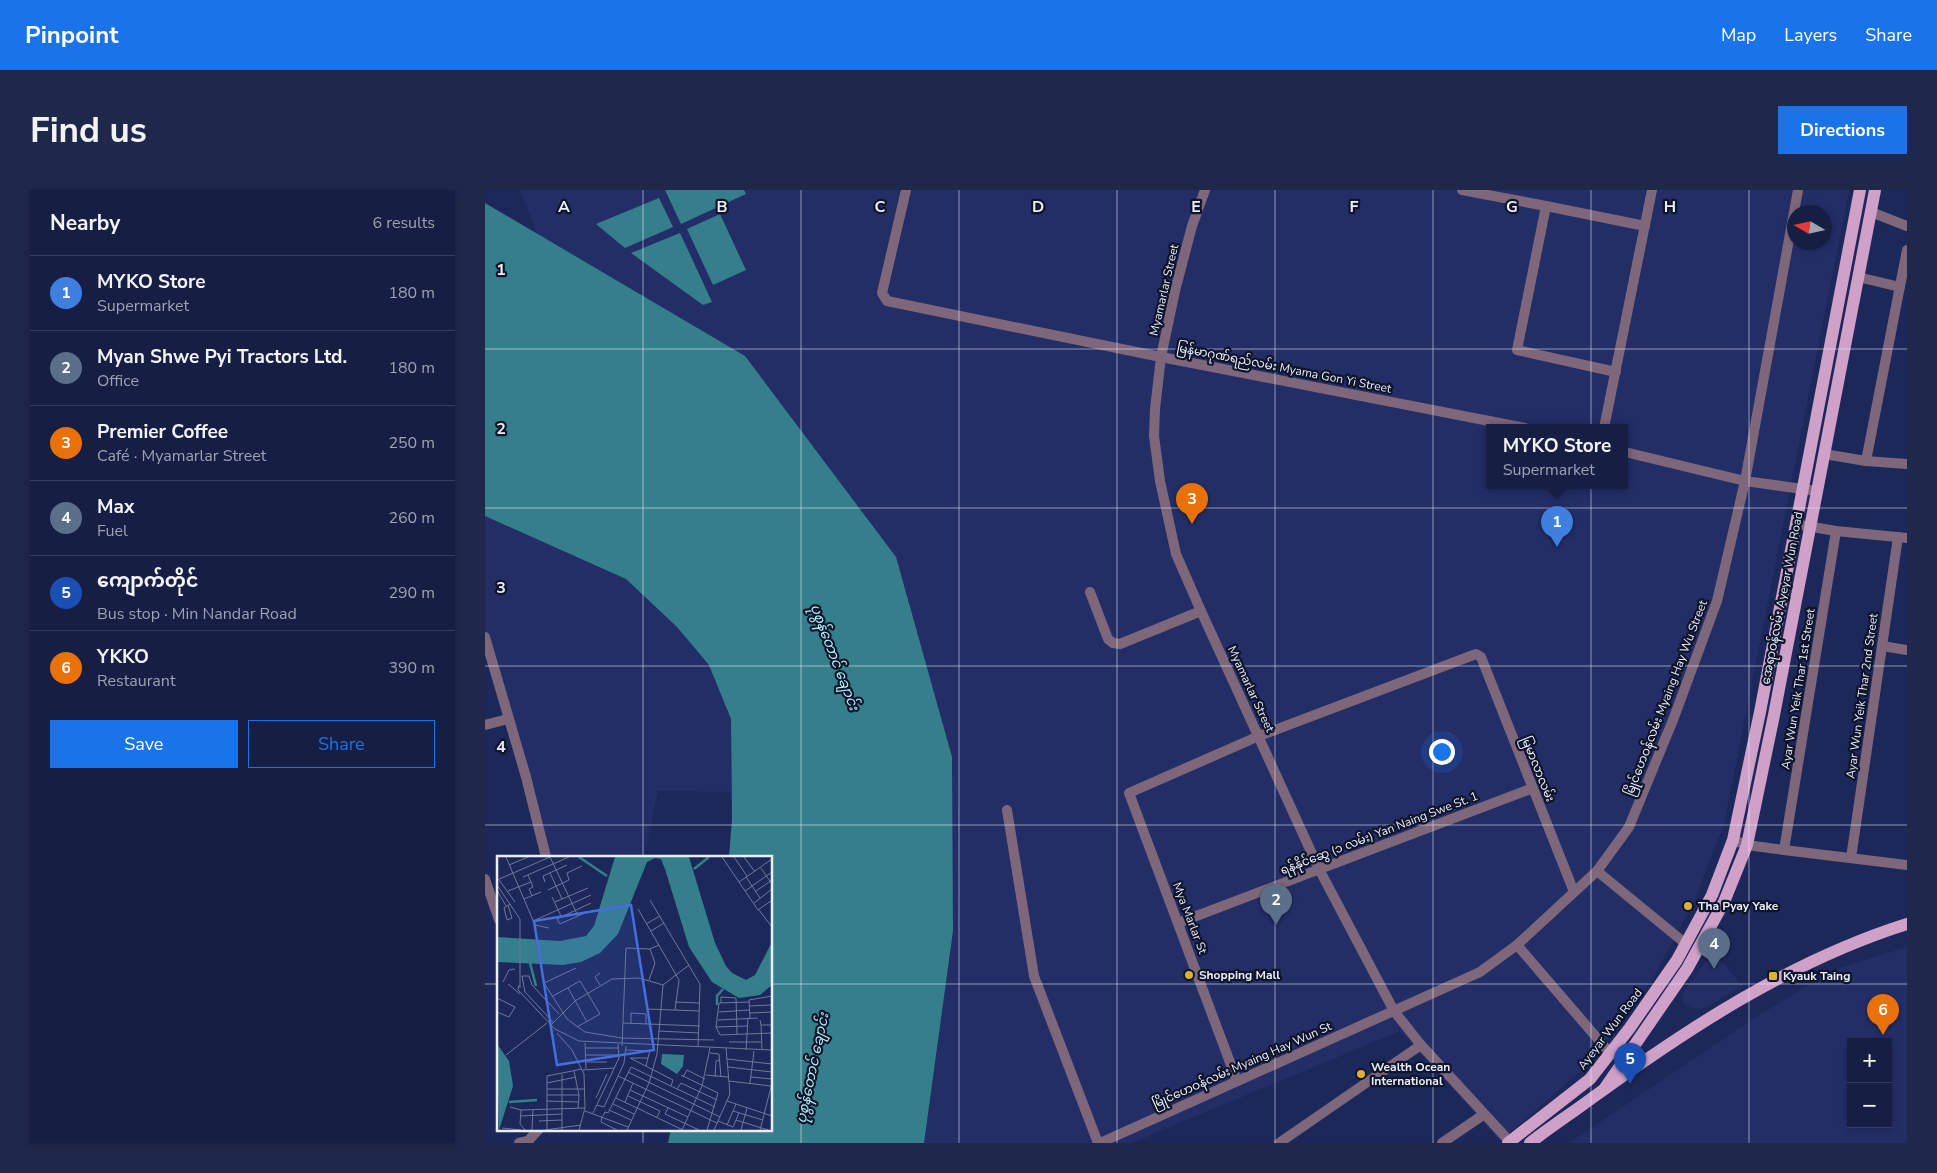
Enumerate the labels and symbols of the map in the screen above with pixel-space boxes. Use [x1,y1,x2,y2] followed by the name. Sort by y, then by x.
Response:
[558,196,570,218] text: A
[716,196,728,218] text: B
[875,196,886,218] text: C
[1032,196,1044,218] text: D
[1191,196,1201,218] text: E
[1350,196,1359,218] text: F
[1506,196,1518,218] text: G
[1664,196,1676,218] text: H
[1787,205,1832,250] north arrow
[1146,242,1183,337] street label: Myamarlar Street
[496,259,506,281] text: 1
[1175,338,1394,399] street label: မြန်မာဂုဏ်ရည်လမ်း Myama Gon Yi Street
[496,418,506,440] text: 2
[1176,483,1208,524] pin: 3
[1541,506,1573,547] pin: 1
[1756,510,1809,686] street label: အေရာဝန်လမ်း Ayeyar Wun Road
[496,577,506,599] text: 3
[1620,597,1713,799] street label: မြိုင်ဟေဝန်လမ်း Myaing Hay Wu Street
[804,601,865,715] water label: ပုစွန်တောင် ချောင်း
[1777,607,1819,771] street label: Ayar Wun Yeik Thar 1st Street
[1842,612,1882,780] street label: Ayar Wun Yeik Thar 2nd Street
[1224,643,1278,736] street label: Myamarlar Street
[1516,734,1559,805] street label: မြမာလာလမ်း
[496,736,506,758] text: 4
[1429,739,1455,765] your location
[1278,787,1481,880] street label: ရန်နိုင်ဆွေ (၁ လမ်း) Yan Naing Swe St. 1
[497,856,773,1130] inset map
[1169,880,1211,957] street label: Mya Marlar St
[1260,884,1292,925] pin: 2
[1698,898,1779,914] place label: Tha Pyay Yake
[1682,900,1694,912] marker: Tha Pyay Yake
[1698,928,1730,969] pin: 4
[1199,967,1280,983] place label: Shopping Mall
[1783,968,1850,984] place label: Kyauk Taing
[1183,969,1195,981] marker: Shopping Mall
[1767,970,1779,982] marker: Kyauk Taing
[1574,985,1646,1073] street label: Ayeyar Wun Road
[1867,994,1899,1035] pin: 6
[791,1010,836,1125] water label: ပုစွန်တောင် ချောင်း
[1150,1017,1336,1114] street label: မြိုင်ဟေဝန်လမ်း Myaing Hay Wun St
[1614,1043,1646,1084] pin: 5
[1371,1059,1450,1089] place label: Wealth Ocean International
[1355,1068,1367,1080] marker: Wealth Ocean International

